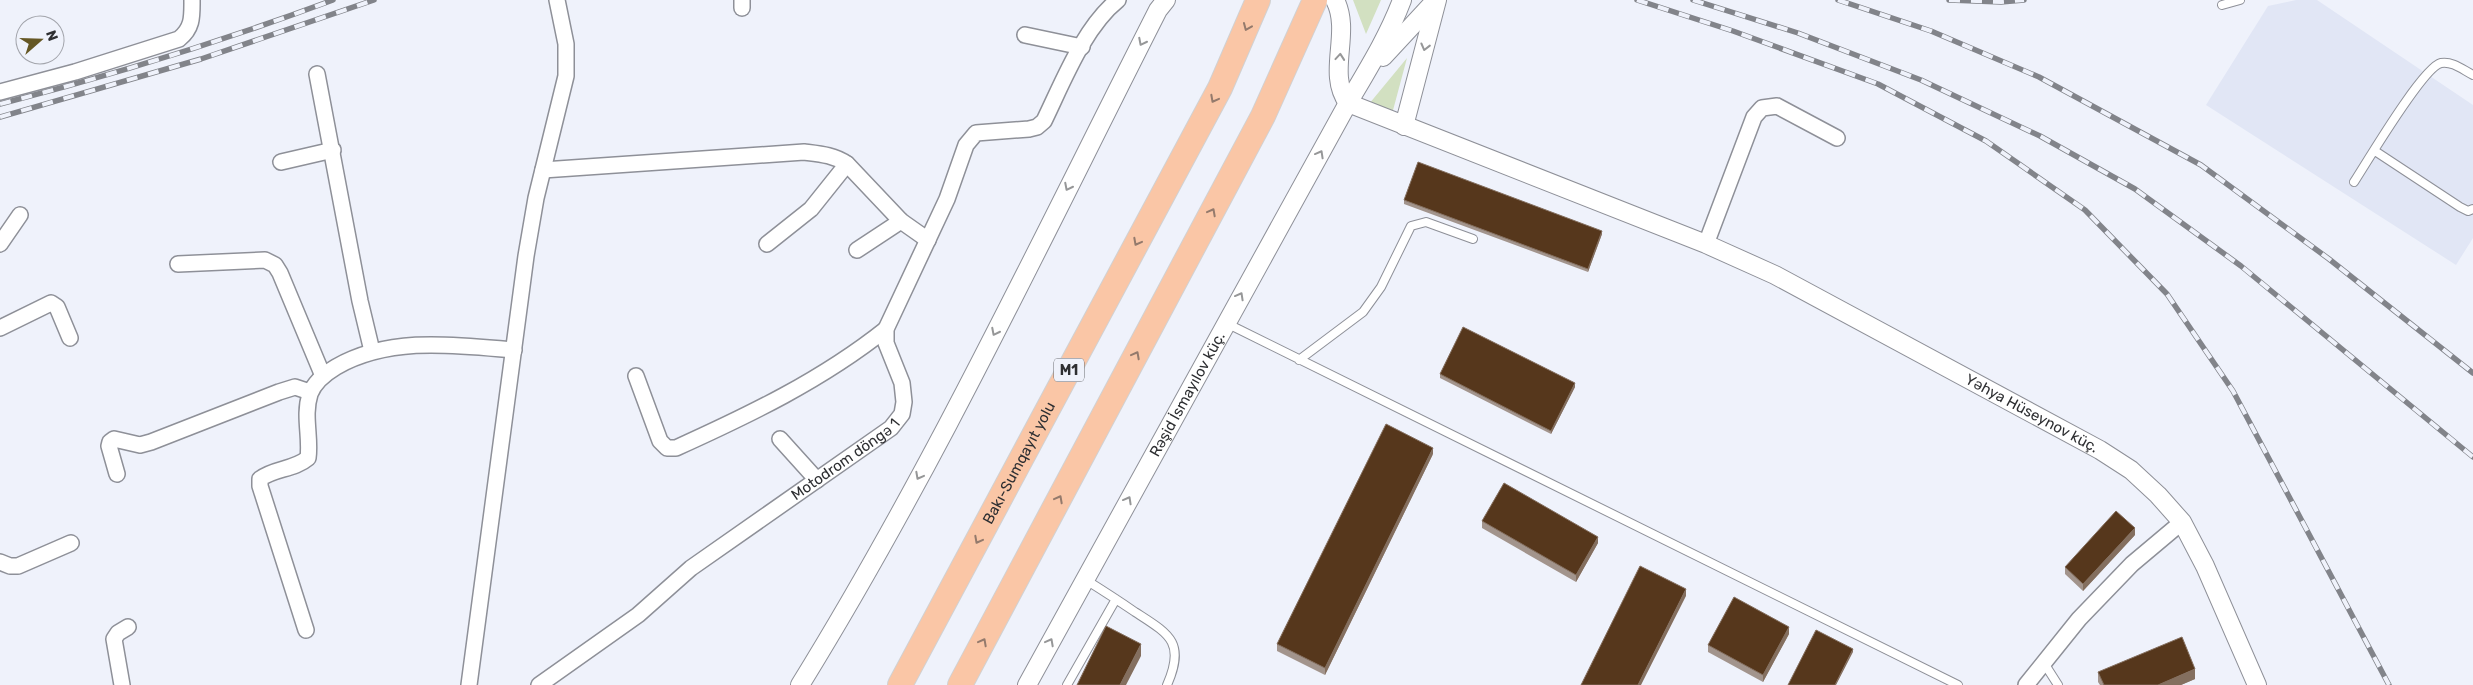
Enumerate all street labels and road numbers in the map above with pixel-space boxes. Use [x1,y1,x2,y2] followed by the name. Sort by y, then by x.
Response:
[1146,329,1229,460] street label: Rəşid İsmayılov küç.
[1054,358,1084,382] road number: M1
[1962,370,2102,456] street label: Yəhya Hüseynov küç.
[979,399,1059,527] street label: Bakı-Sumqayıt yolu
[788,415,904,504] street label: Motodrom döngə 1

